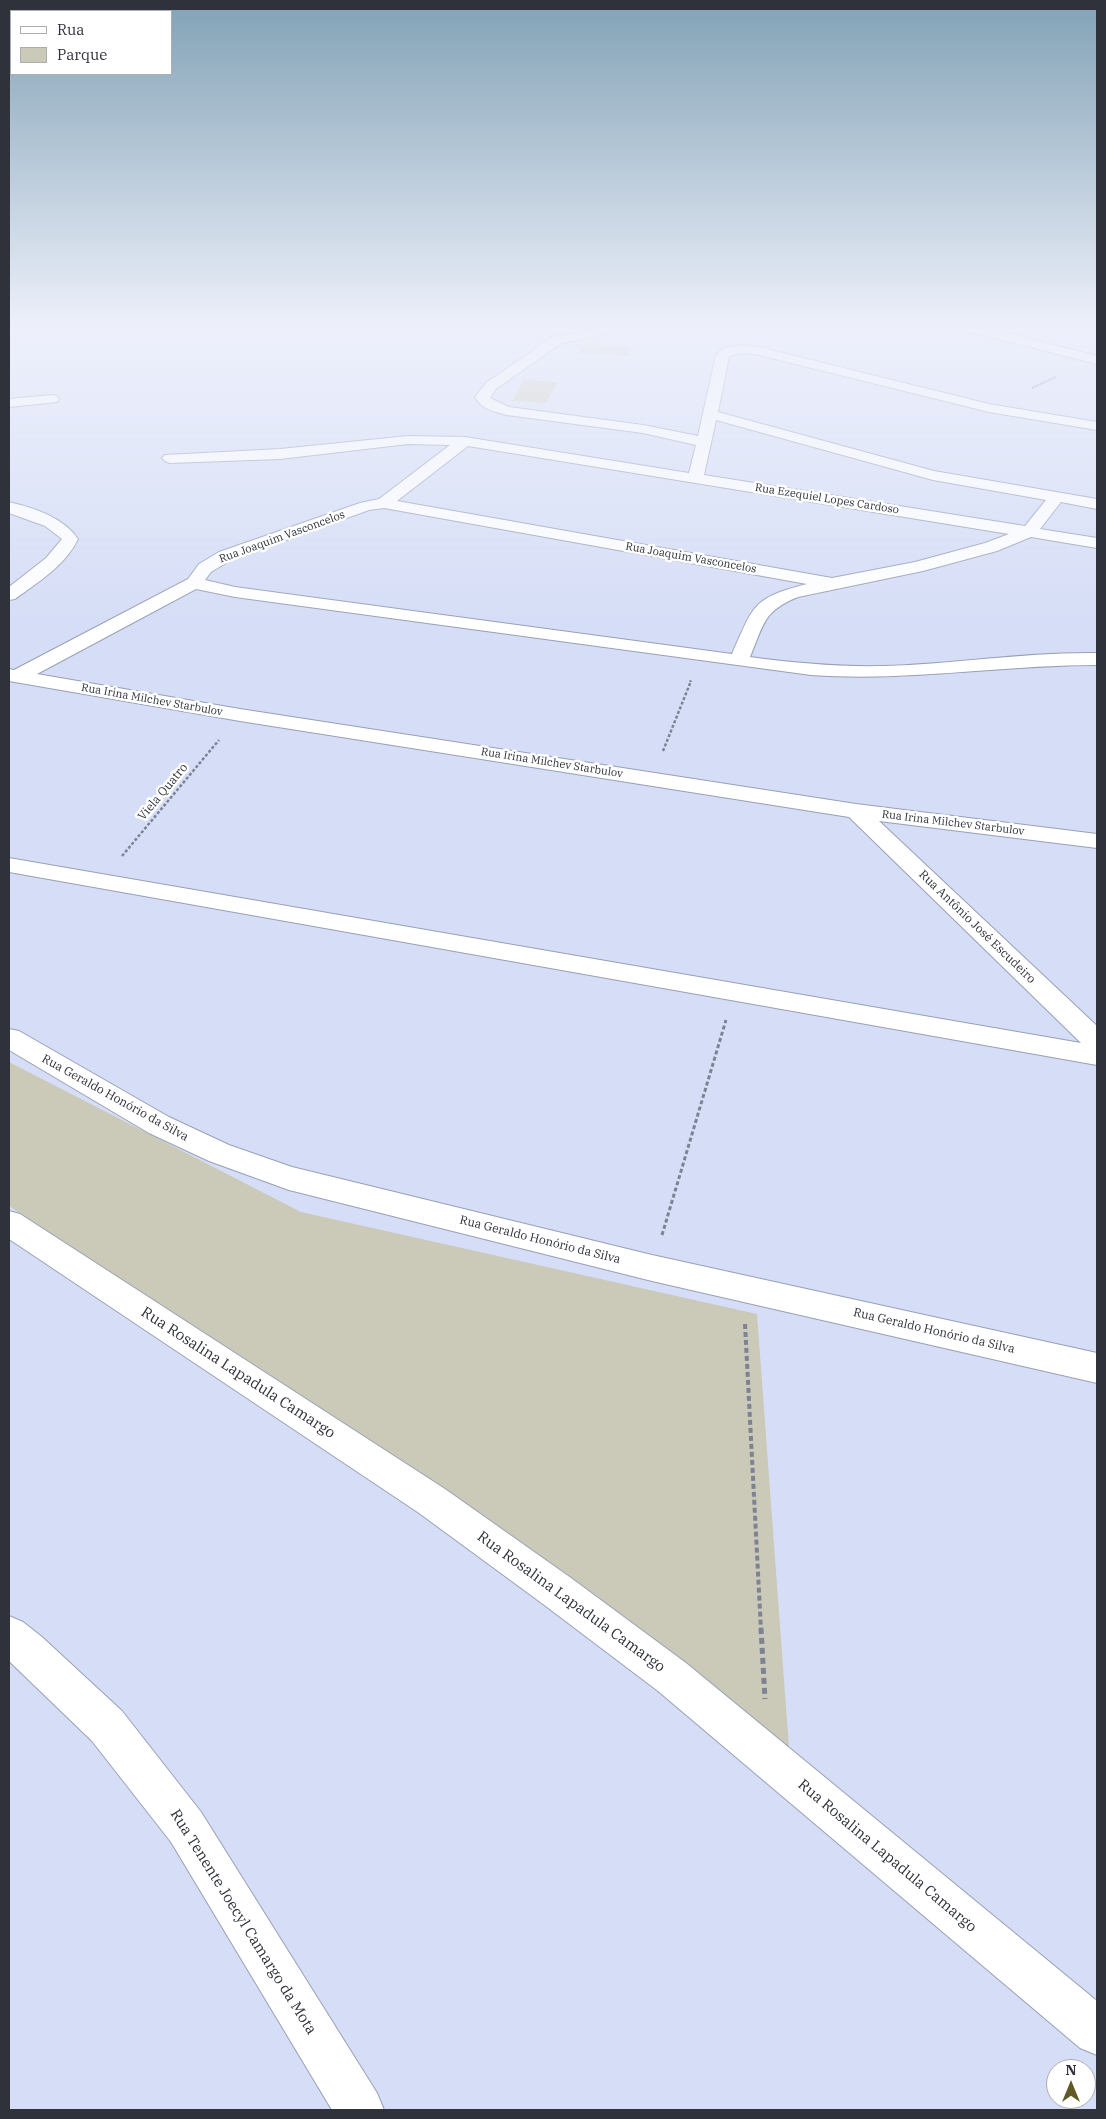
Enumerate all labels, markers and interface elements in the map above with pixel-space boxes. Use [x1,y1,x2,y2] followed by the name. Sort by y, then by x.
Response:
[10,10,172,75] legend
[57,20,84,39] text: Rua
[57,45,107,64] text: Parque
[754,481,900,517] street label: Rua Ezequiel Lopes Cardoso
[217,508,347,566] street label: Rua Joaquim Vasconcelos
[624,540,758,576] street label: Rua Joaquim Vasconcelos
[80,681,224,719] street label: Rua Irina Milchev Starbulov
[480,745,624,781] street label: Rua Irina Milchev Starbulov
[135,761,191,823] street label: Viela Quatro
[881,808,1025,838] street label: Rua Irina Milchev Starbulov
[916,867,1038,987] street label: Rua Antônio José Escudeiro
[39,1052,191,1144] street label: Rua Geraldo Honório da Silva
[458,1213,622,1267] street label: Rua Geraldo Honório da Silva
[138,1303,338,1443] street label: Rua Rosalina Lapadula Camargo
[852,1305,1016,1357] street label: Rua Geraldo Honório da Silva
[474,1528,668,1676] street label: Rua Rosalina Lapadula Camargo
[794,1776,980,1936] street label: Rua Rosalina Lapadula Camargo
[166,1806,320,2038] street label: Rua Tenente Joecyl Camargo da Mota
[1046,2059,1096,2109] north arrow
[1065,2061,1077,2079] text: N

